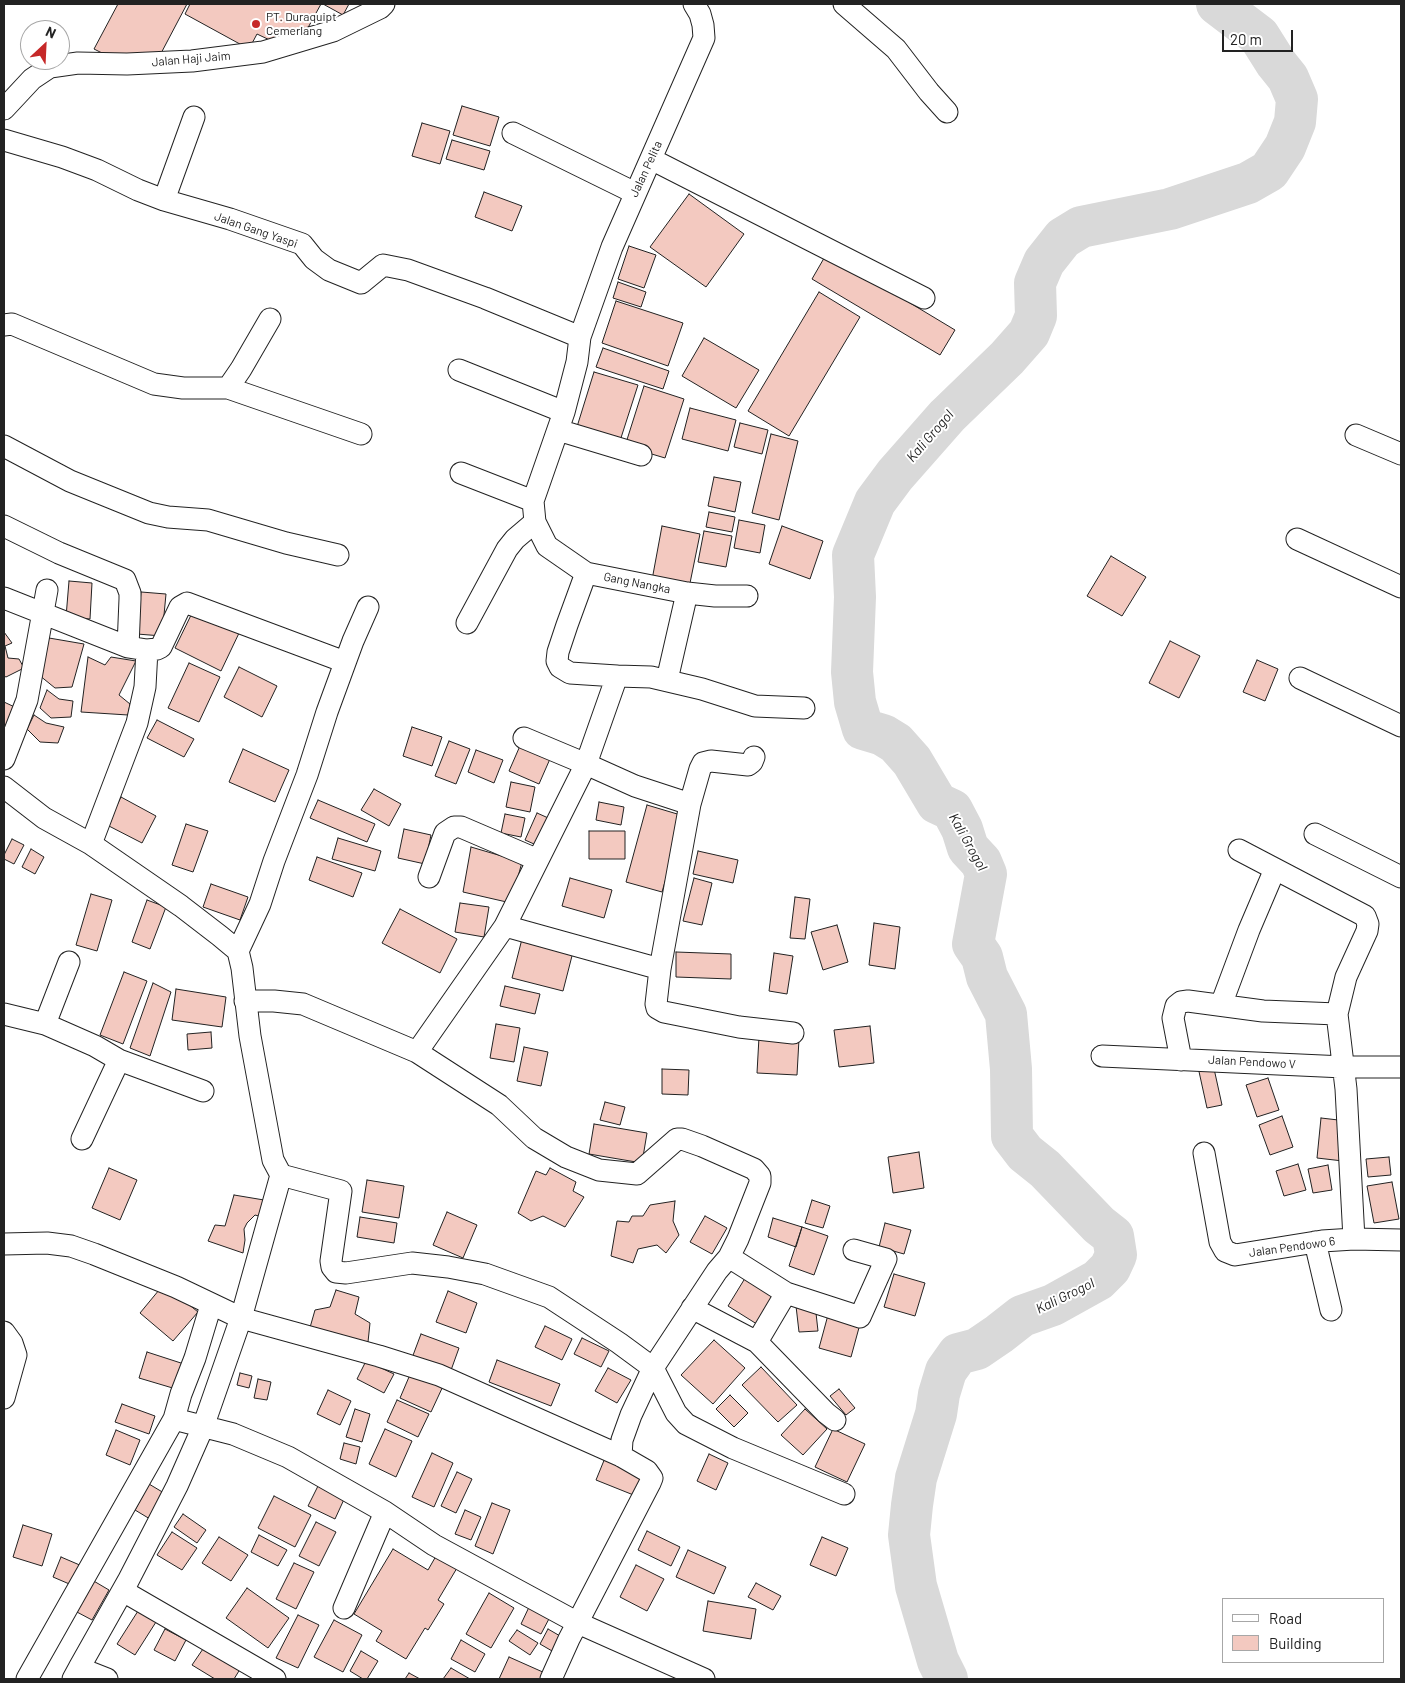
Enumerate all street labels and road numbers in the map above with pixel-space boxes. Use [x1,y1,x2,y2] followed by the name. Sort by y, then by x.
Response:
[151,48,231,70] street label: Jalan Haji Jaim
[627,139,665,199] street label: Jalan Pelita
[212,209,300,251] street label: Jalan Gang Yaspi
[602,569,672,597] street label: Gang Nangka
[1208,1053,1296,1071] street label: Jalan Pendowo V
[1248,1234,1336,1260] street label: Jalan Pendowo 6

